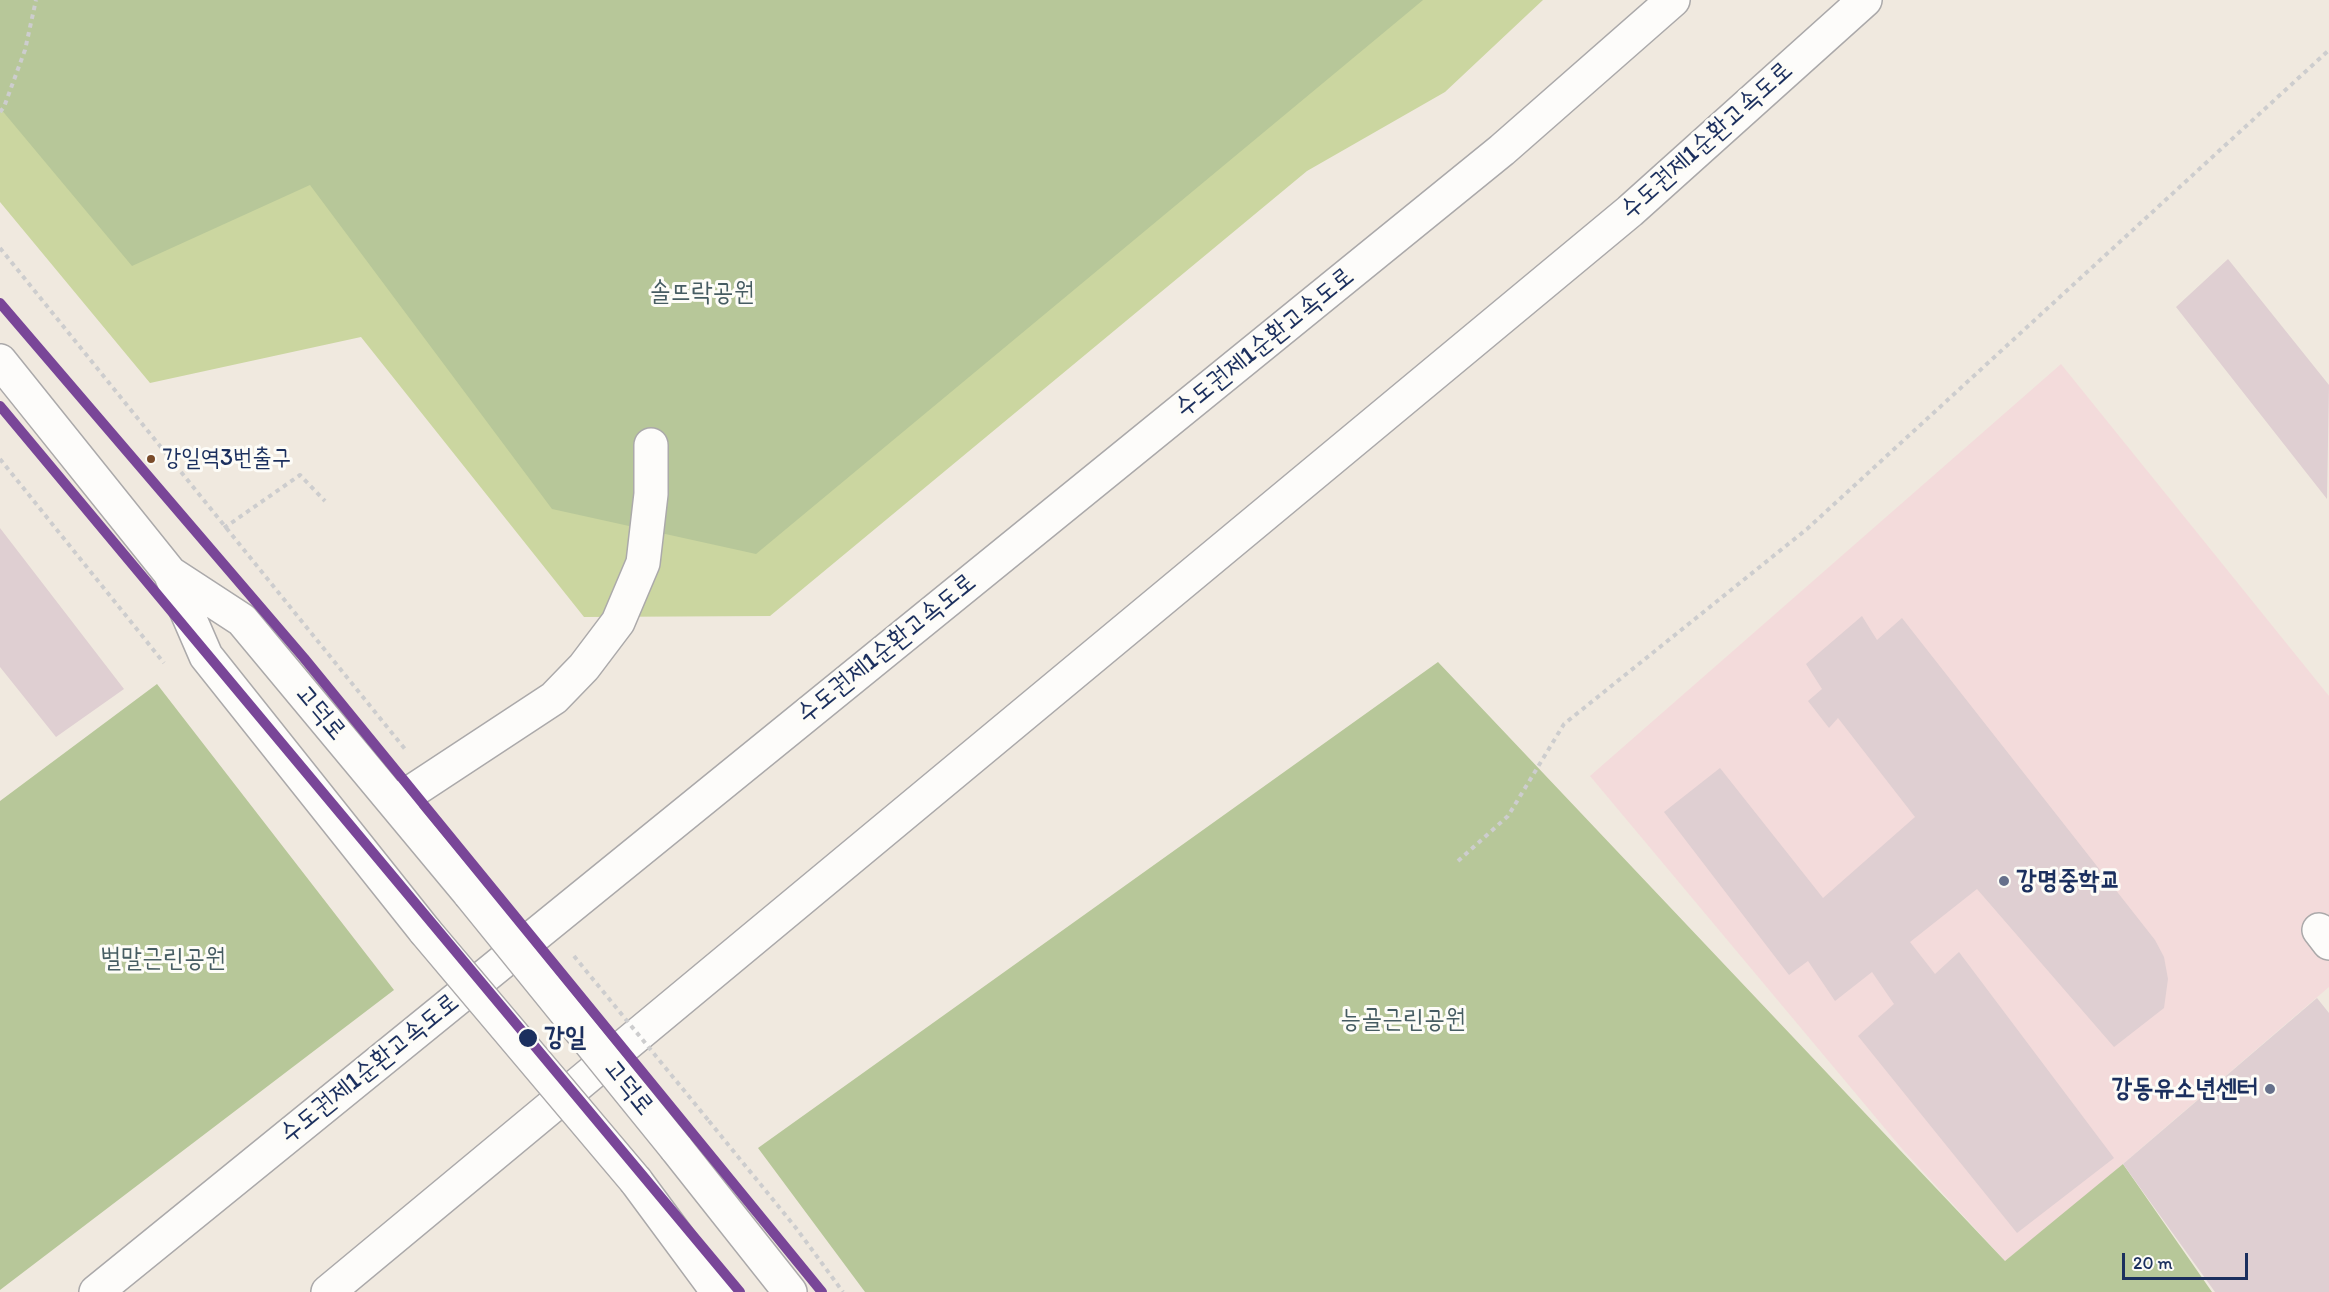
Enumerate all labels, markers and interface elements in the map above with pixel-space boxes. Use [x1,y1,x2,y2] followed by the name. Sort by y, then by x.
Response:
[1614,55,1800,227] street label: 수도권제1순환고속도로
[1169,261,1361,425] street label: 수도권제1순환고속도로
[650,277,754,309] park label: 솔뜨락공원
[162,445,291,473] place label: 강일역3번출구
[145,453,157,465] marker: 강일역3번출구
[791,567,983,731] street label: 수도권제1순환고속도로
[288,679,352,747] street label: 고덕로
[2016,865,2121,897] place label: 강명중학교
[1997,874,2011,888] marker: 강명중학교
[100,943,226,975] park label: 벌말근린공원
[274,987,466,1151] street label: 수도권제1순환고속도로
[1340,1004,1466,1036] park label: 능골근린공원
[544,1022,586,1054] place label: 강일
[517,1027,539,1049] marker: 강일
[596,1054,660,1122] street label: 고덕로
[2112,1073,2258,1105] place label: 강동유소년센터
[2263,1082,2277,1096] marker: 강동유소년센터
[2125,1241,2251,1279] scale bar
[2133,1252,2173,1274] text: 20 m

